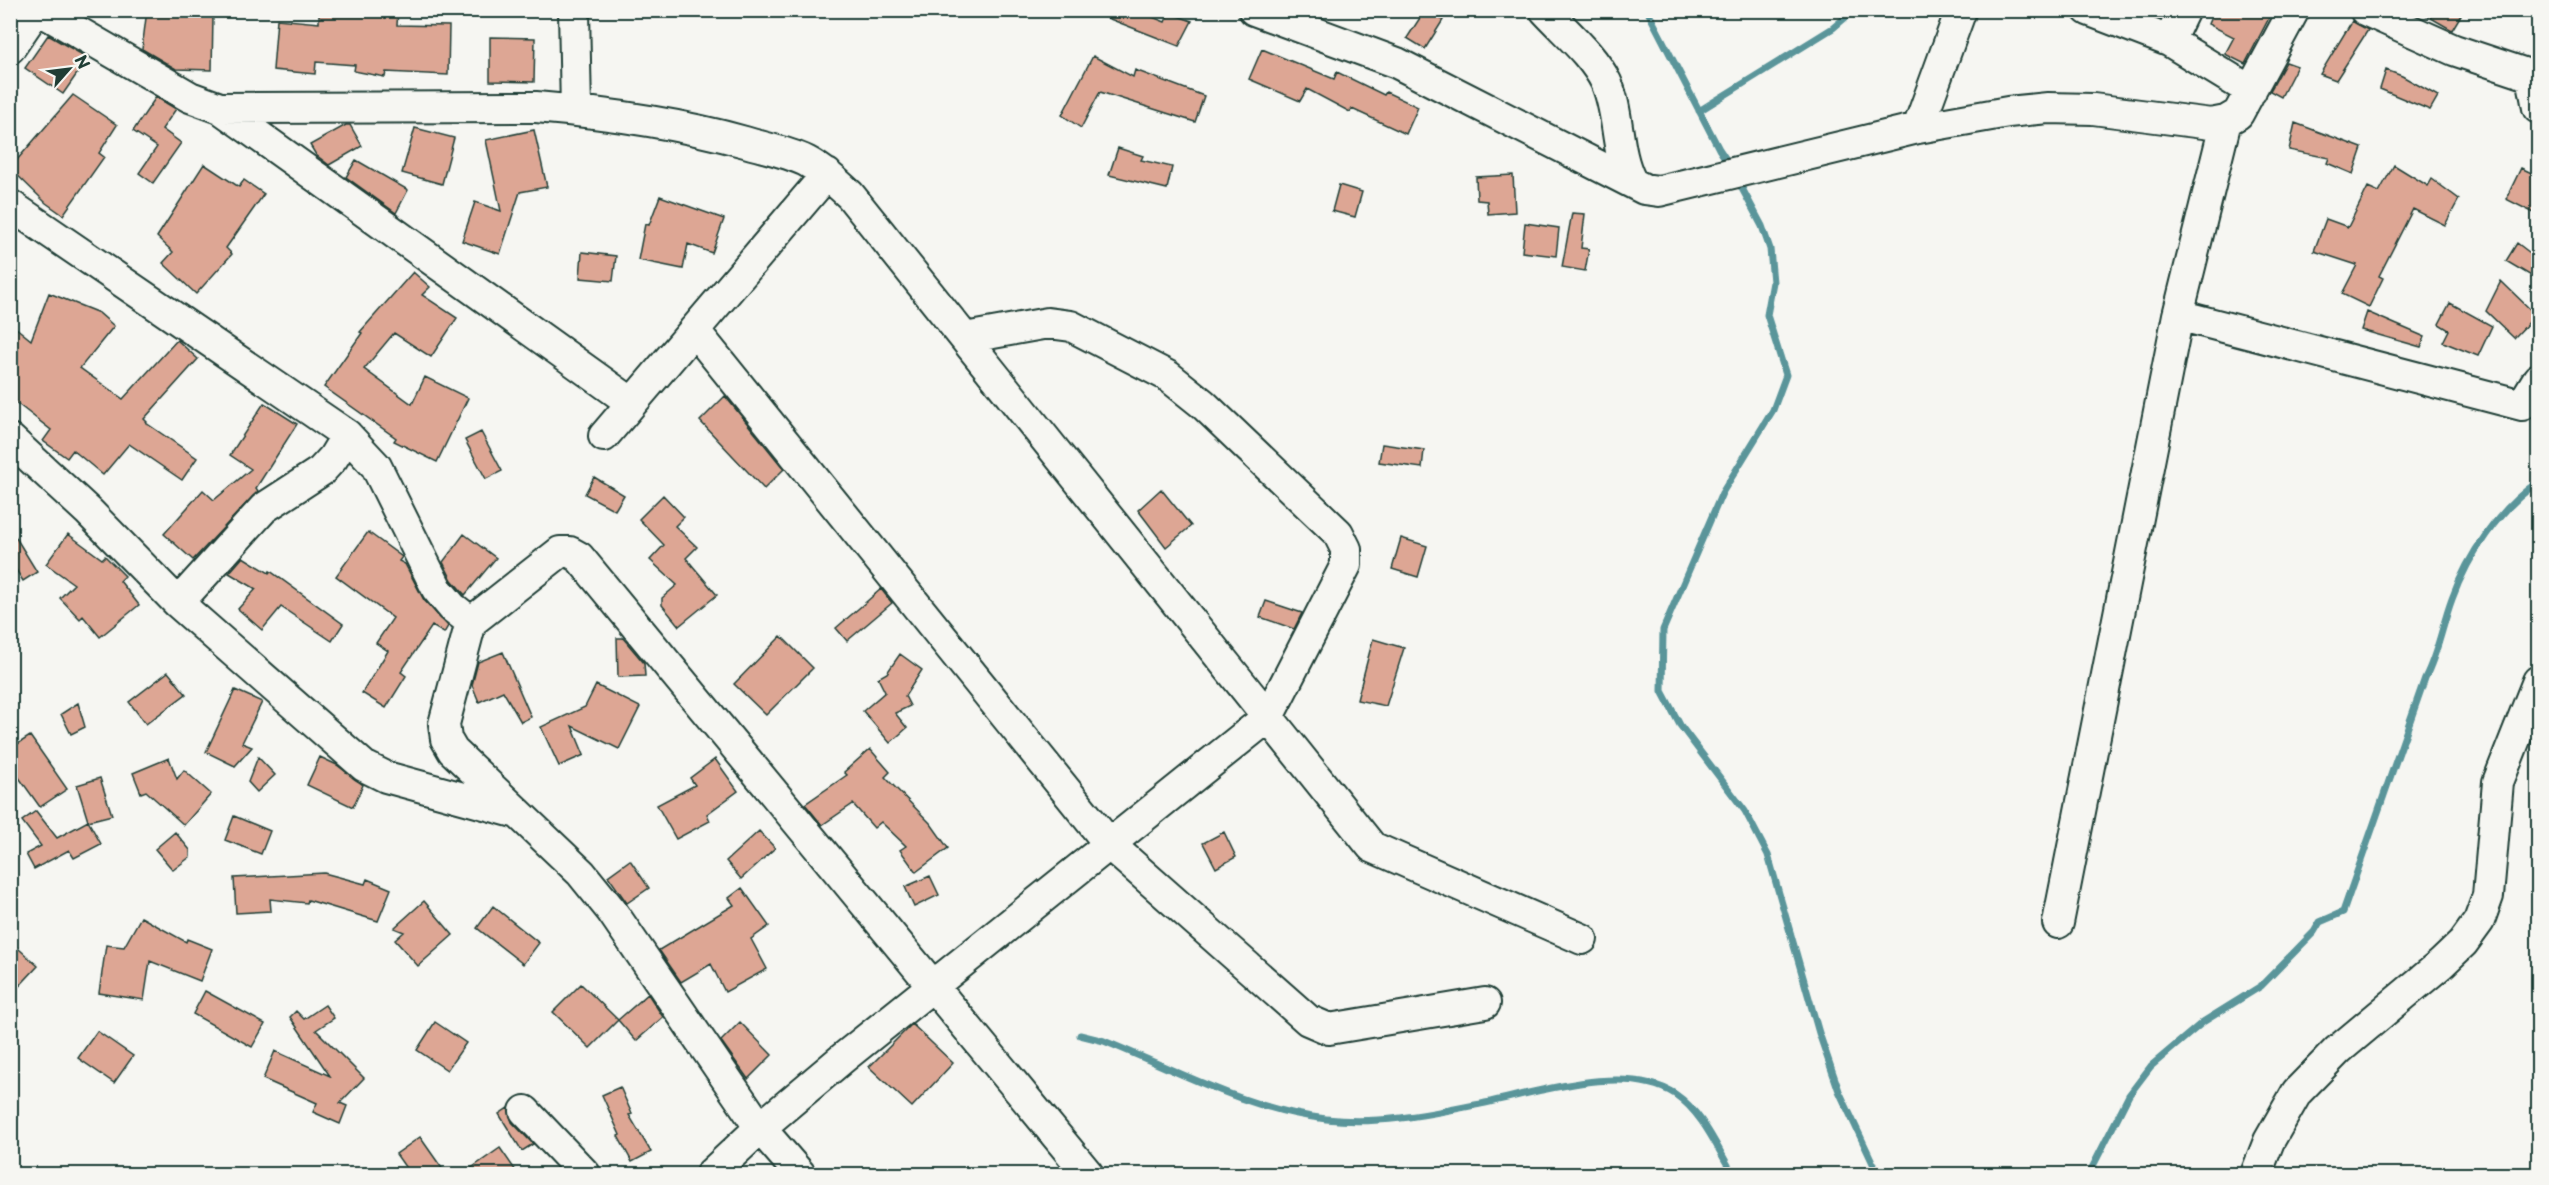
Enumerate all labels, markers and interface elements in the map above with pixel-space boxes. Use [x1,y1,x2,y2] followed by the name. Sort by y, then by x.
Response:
[39,39,99,99] north arrow
[70,50,97,73] text: N

